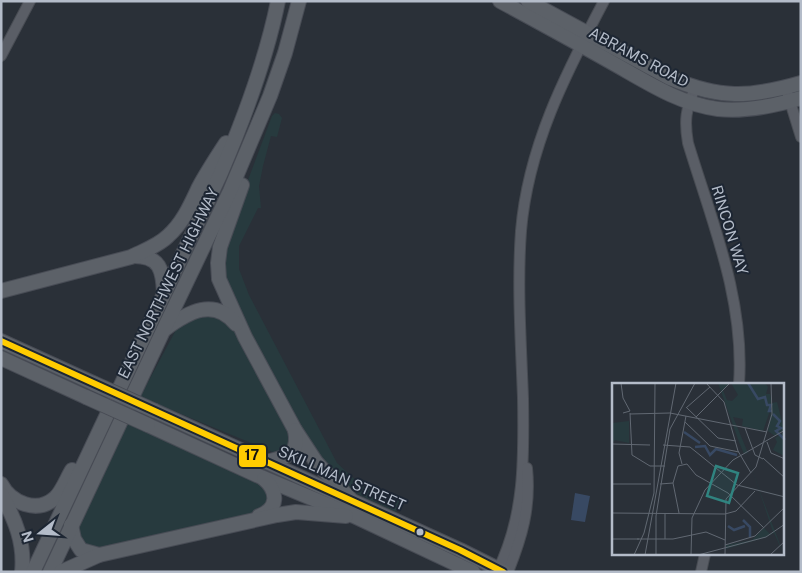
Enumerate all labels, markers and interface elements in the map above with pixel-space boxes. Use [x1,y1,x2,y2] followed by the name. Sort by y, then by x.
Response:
[586,24,692,90] street label: ABRAMS ROAD
[708,183,752,277] street label: RINCON WAY
[114,185,222,381] street label: EAST NORTHWEST HIGHWAY
[612,383,784,556] inset map
[276,442,408,514] street label: SKILLMAN STREET
[238,444,267,468] line badge: 17
[245,447,260,463] text: 17
[15,508,65,558] north arrow
[415,527,425,537] unlabelled marker
[18,529,37,544] text: N

